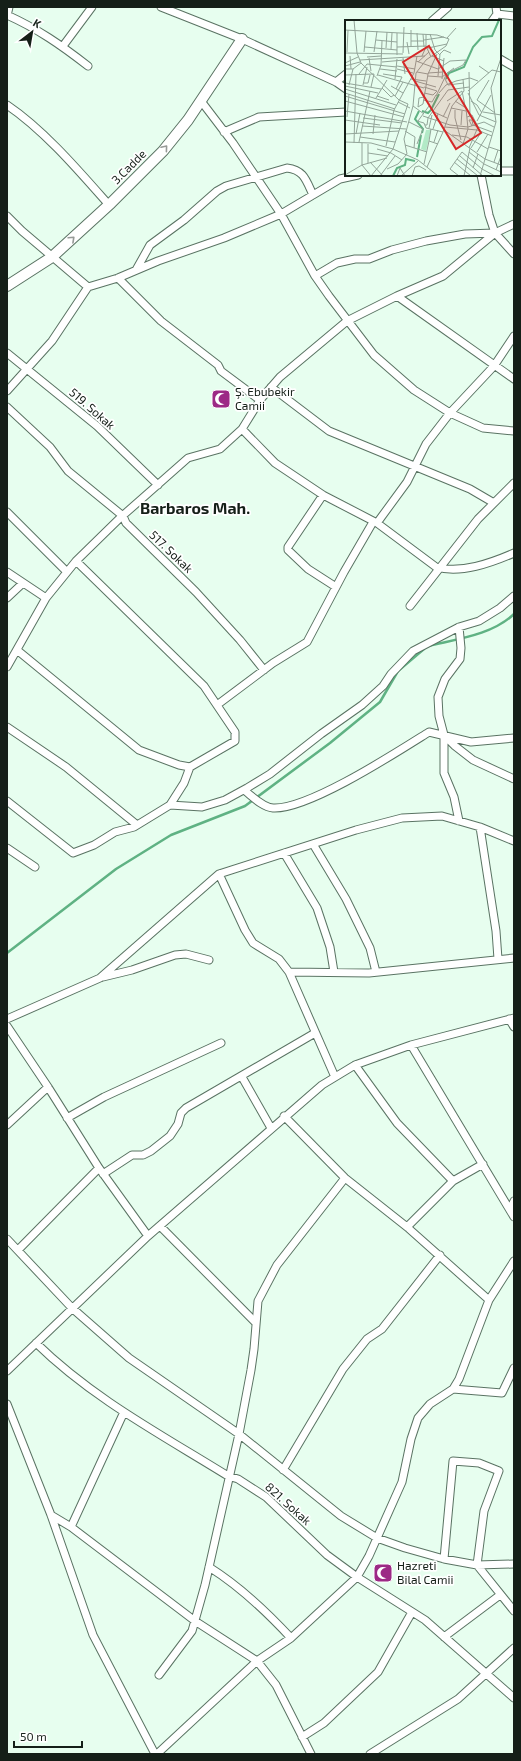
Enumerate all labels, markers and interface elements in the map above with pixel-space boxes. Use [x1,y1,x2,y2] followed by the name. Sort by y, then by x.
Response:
[12,12,52,52] north arrow
[31,16,44,30] text: K
[345,20,501,176] inset map
[108,146,148,186] street label: 3.Cadde
[161,146,168,153] one-way arrow
[67,236,75,244] one-way arrow
[235,384,295,412] place label: Ş. Ebubekir Camii
[67,385,118,432] street label: 519. Sokak
[210,388,232,410] mosque icon: Ş. Ebubekir Camii
[140,498,250,517] district label: Barbaros Mah.
[147,527,196,575] street label: 517. Sokak
[263,1479,314,1527] street label: 821. Sokak
[397,1558,453,1586] place label: Hazreti Bilal Camii
[372,1562,394,1584] mosque icon: Hazreti Bilal Camii
[14,1723,82,1749] scale bar
[20,1729,47,1743] text: 50 m

